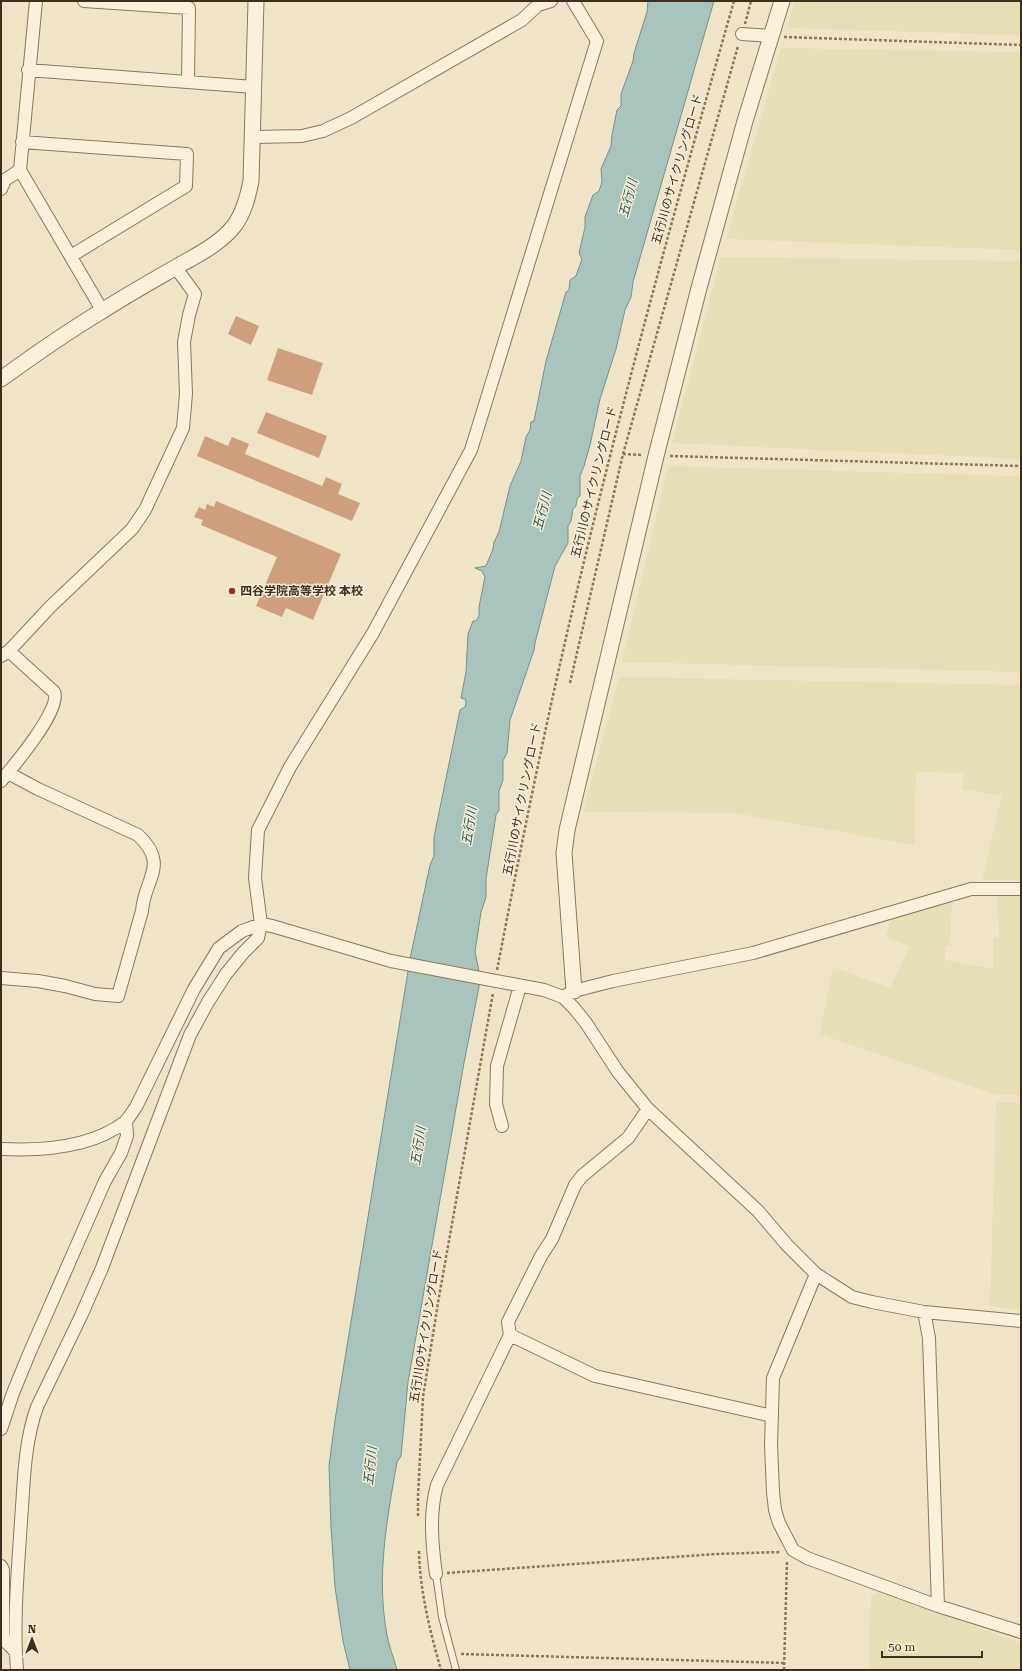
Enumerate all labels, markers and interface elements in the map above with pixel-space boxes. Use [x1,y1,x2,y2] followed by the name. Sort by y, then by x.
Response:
[649,92,705,246] street label: 五行川のサイクリングロード
[616,175,641,219] water label: 五行川
[568,405,620,559] street label: 五行川のサイクリングロード
[530,488,555,532] water label: 五行川
[240,584,363,598] place label: 四谷学院高等学校 本校
[227,586,237,596] marker: 四谷学院高等学校 本校
[500,721,544,877] street label: 五行川のサイクリングロード
[459,804,480,846] water label: 五行川
[408,1124,429,1166] water label: 五行川
[407,1248,445,1404] street label: 五行川のサイクリングロード
[361,1444,380,1486] water label: 五行川
[12,1619,52,1659] north arrow
[28,1623,37,1636] text: N
[882,1633,982,1659] scale bar
[888,1640,915,1654] text: 50 m

